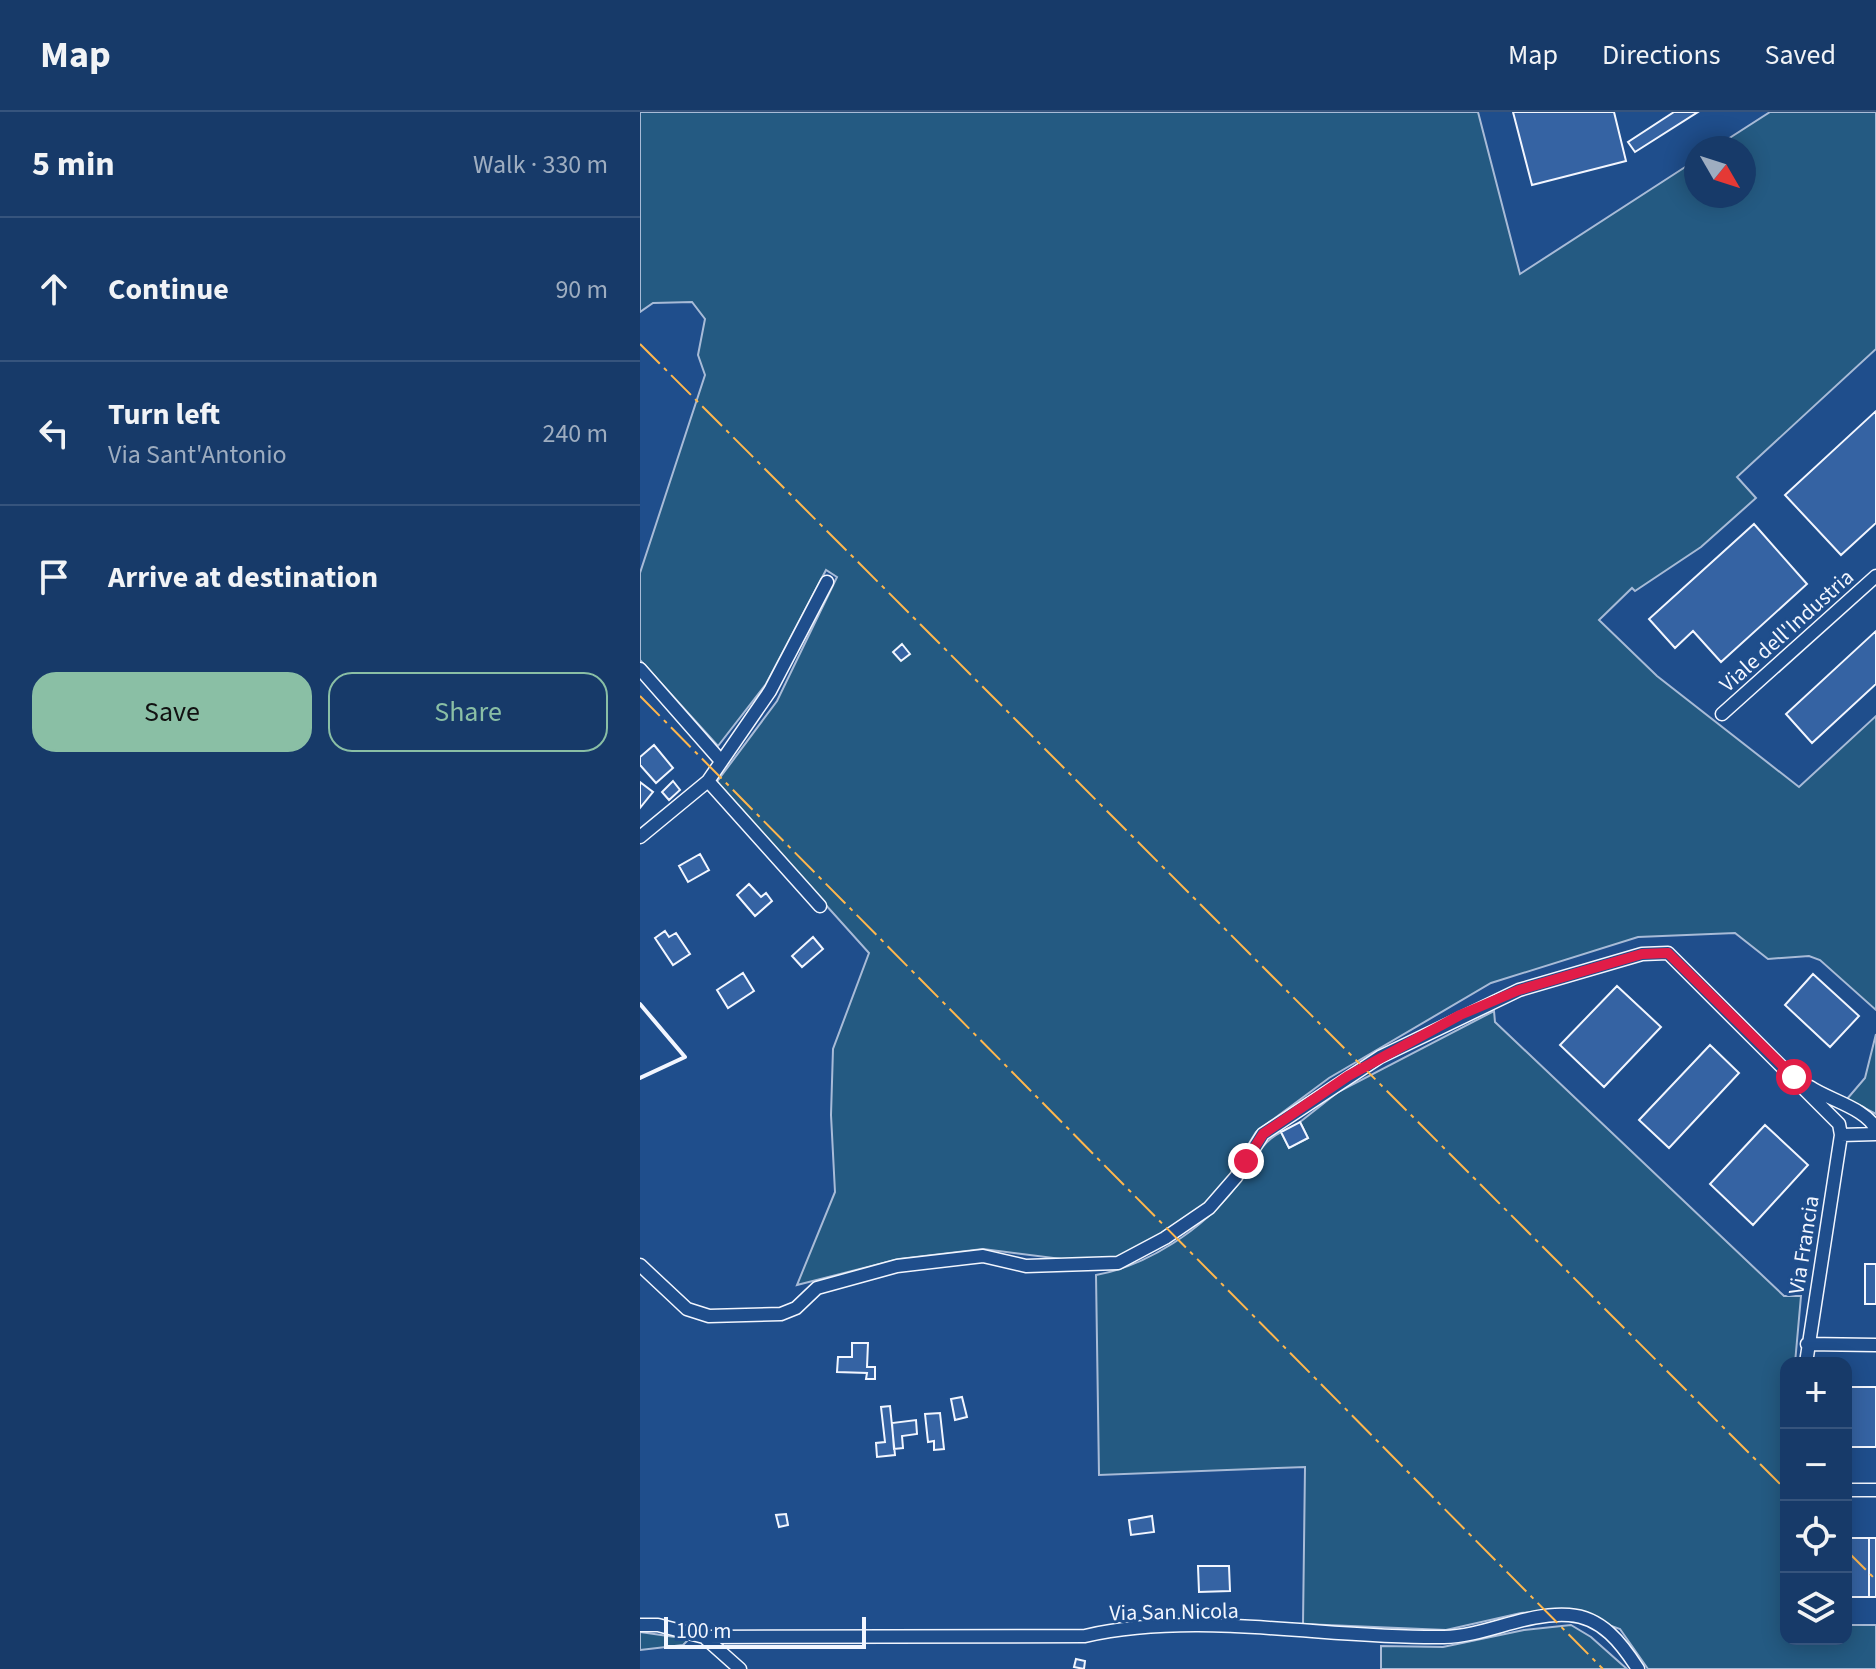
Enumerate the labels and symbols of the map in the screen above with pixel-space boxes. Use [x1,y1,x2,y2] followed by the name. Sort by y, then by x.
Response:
[1684,136,1756,208] north arrow
[1712,562,1861,700] street label: Viale dell'Industria
[1776,1059,1812,1095] route start
[1228,1143,1264,1179] route end
[1780,1194,1828,1297] street label: Via Francia
[1109,1595,1239,1629] street label: Via San Nicola
[664,1613,866,1649] scale bar

